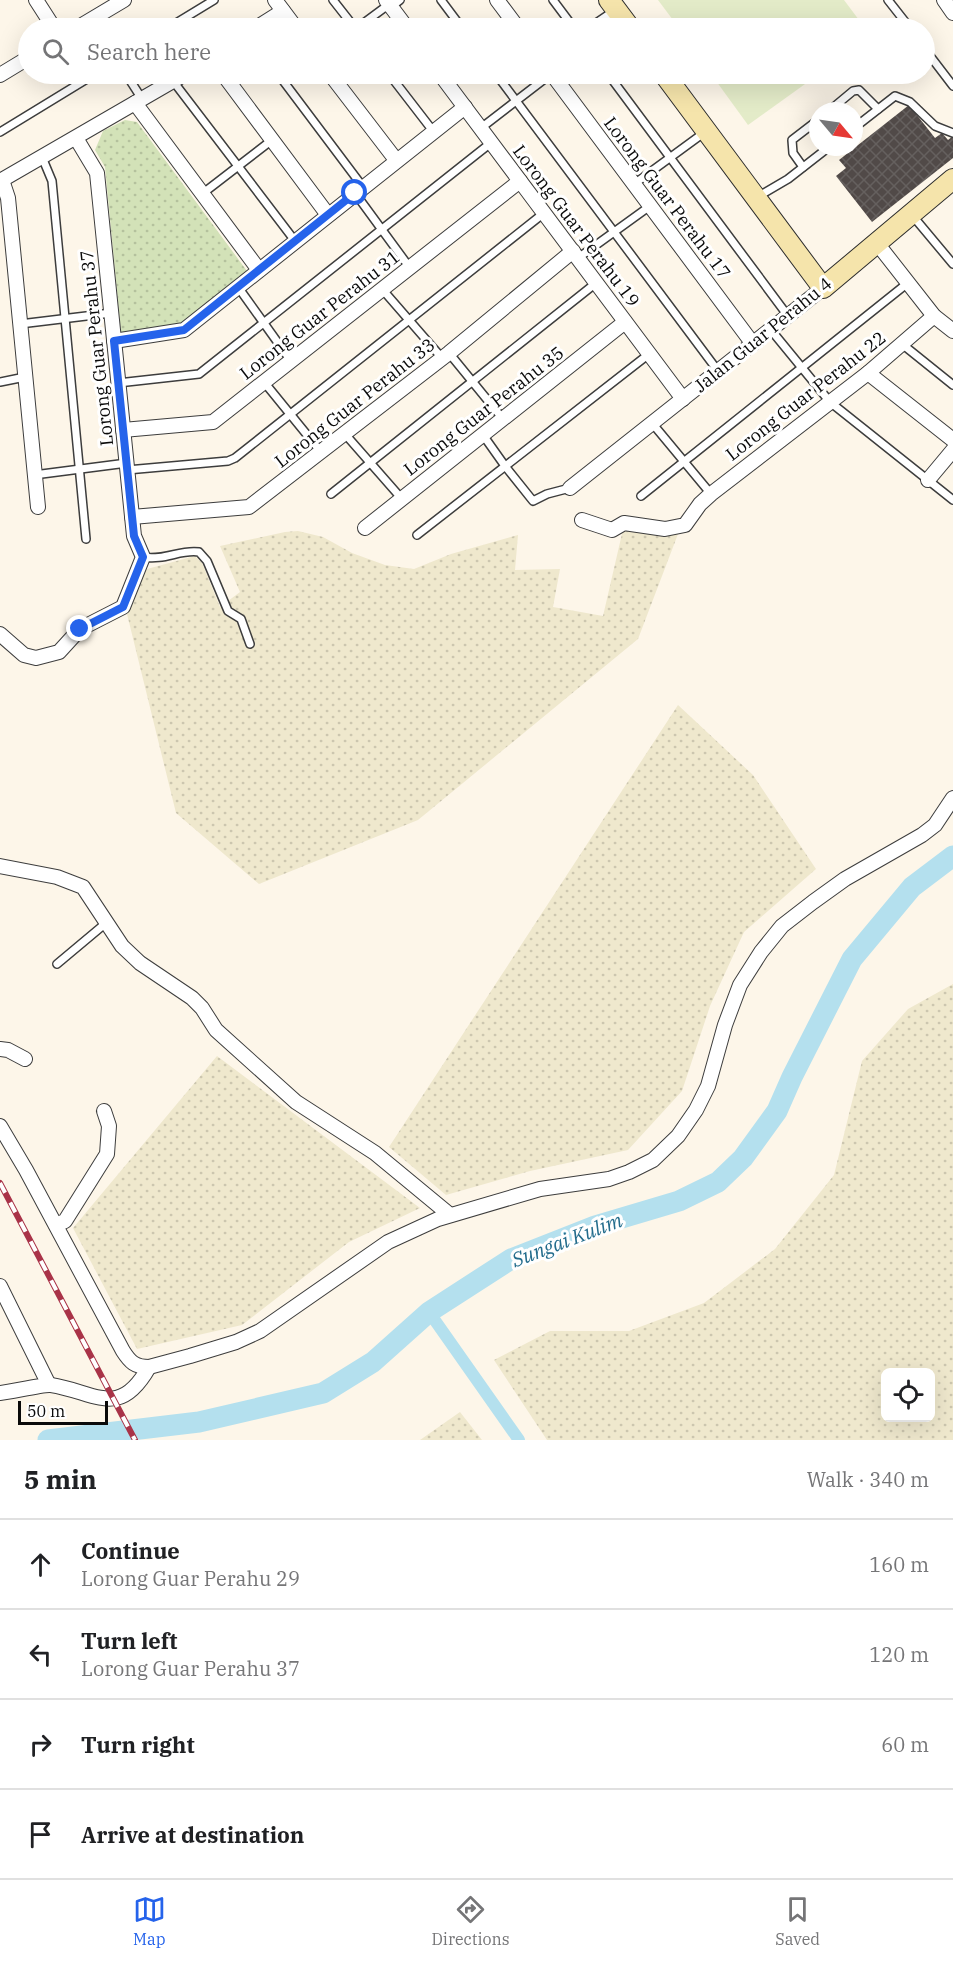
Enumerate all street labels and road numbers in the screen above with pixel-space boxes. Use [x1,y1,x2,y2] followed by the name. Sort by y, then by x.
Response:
[599,112,736,283] street label: Lorong Guar Perahu 17
[508,140,645,311] street label: Lorong Guar Perahu 19
[235,245,404,384] street label: Lorong Guar Perahu 31
[75,249,118,447] street label: Lorong Guar Perahu 37
[689,272,836,397] street label: Jalan Guar Perahu 4
[721,326,890,465] street label: Lorong Guar Perahu 22
[270,333,439,472] street label: Lorong Guar Perahu 33
[399,341,568,480] street label: Lorong Guar Perahu 35

